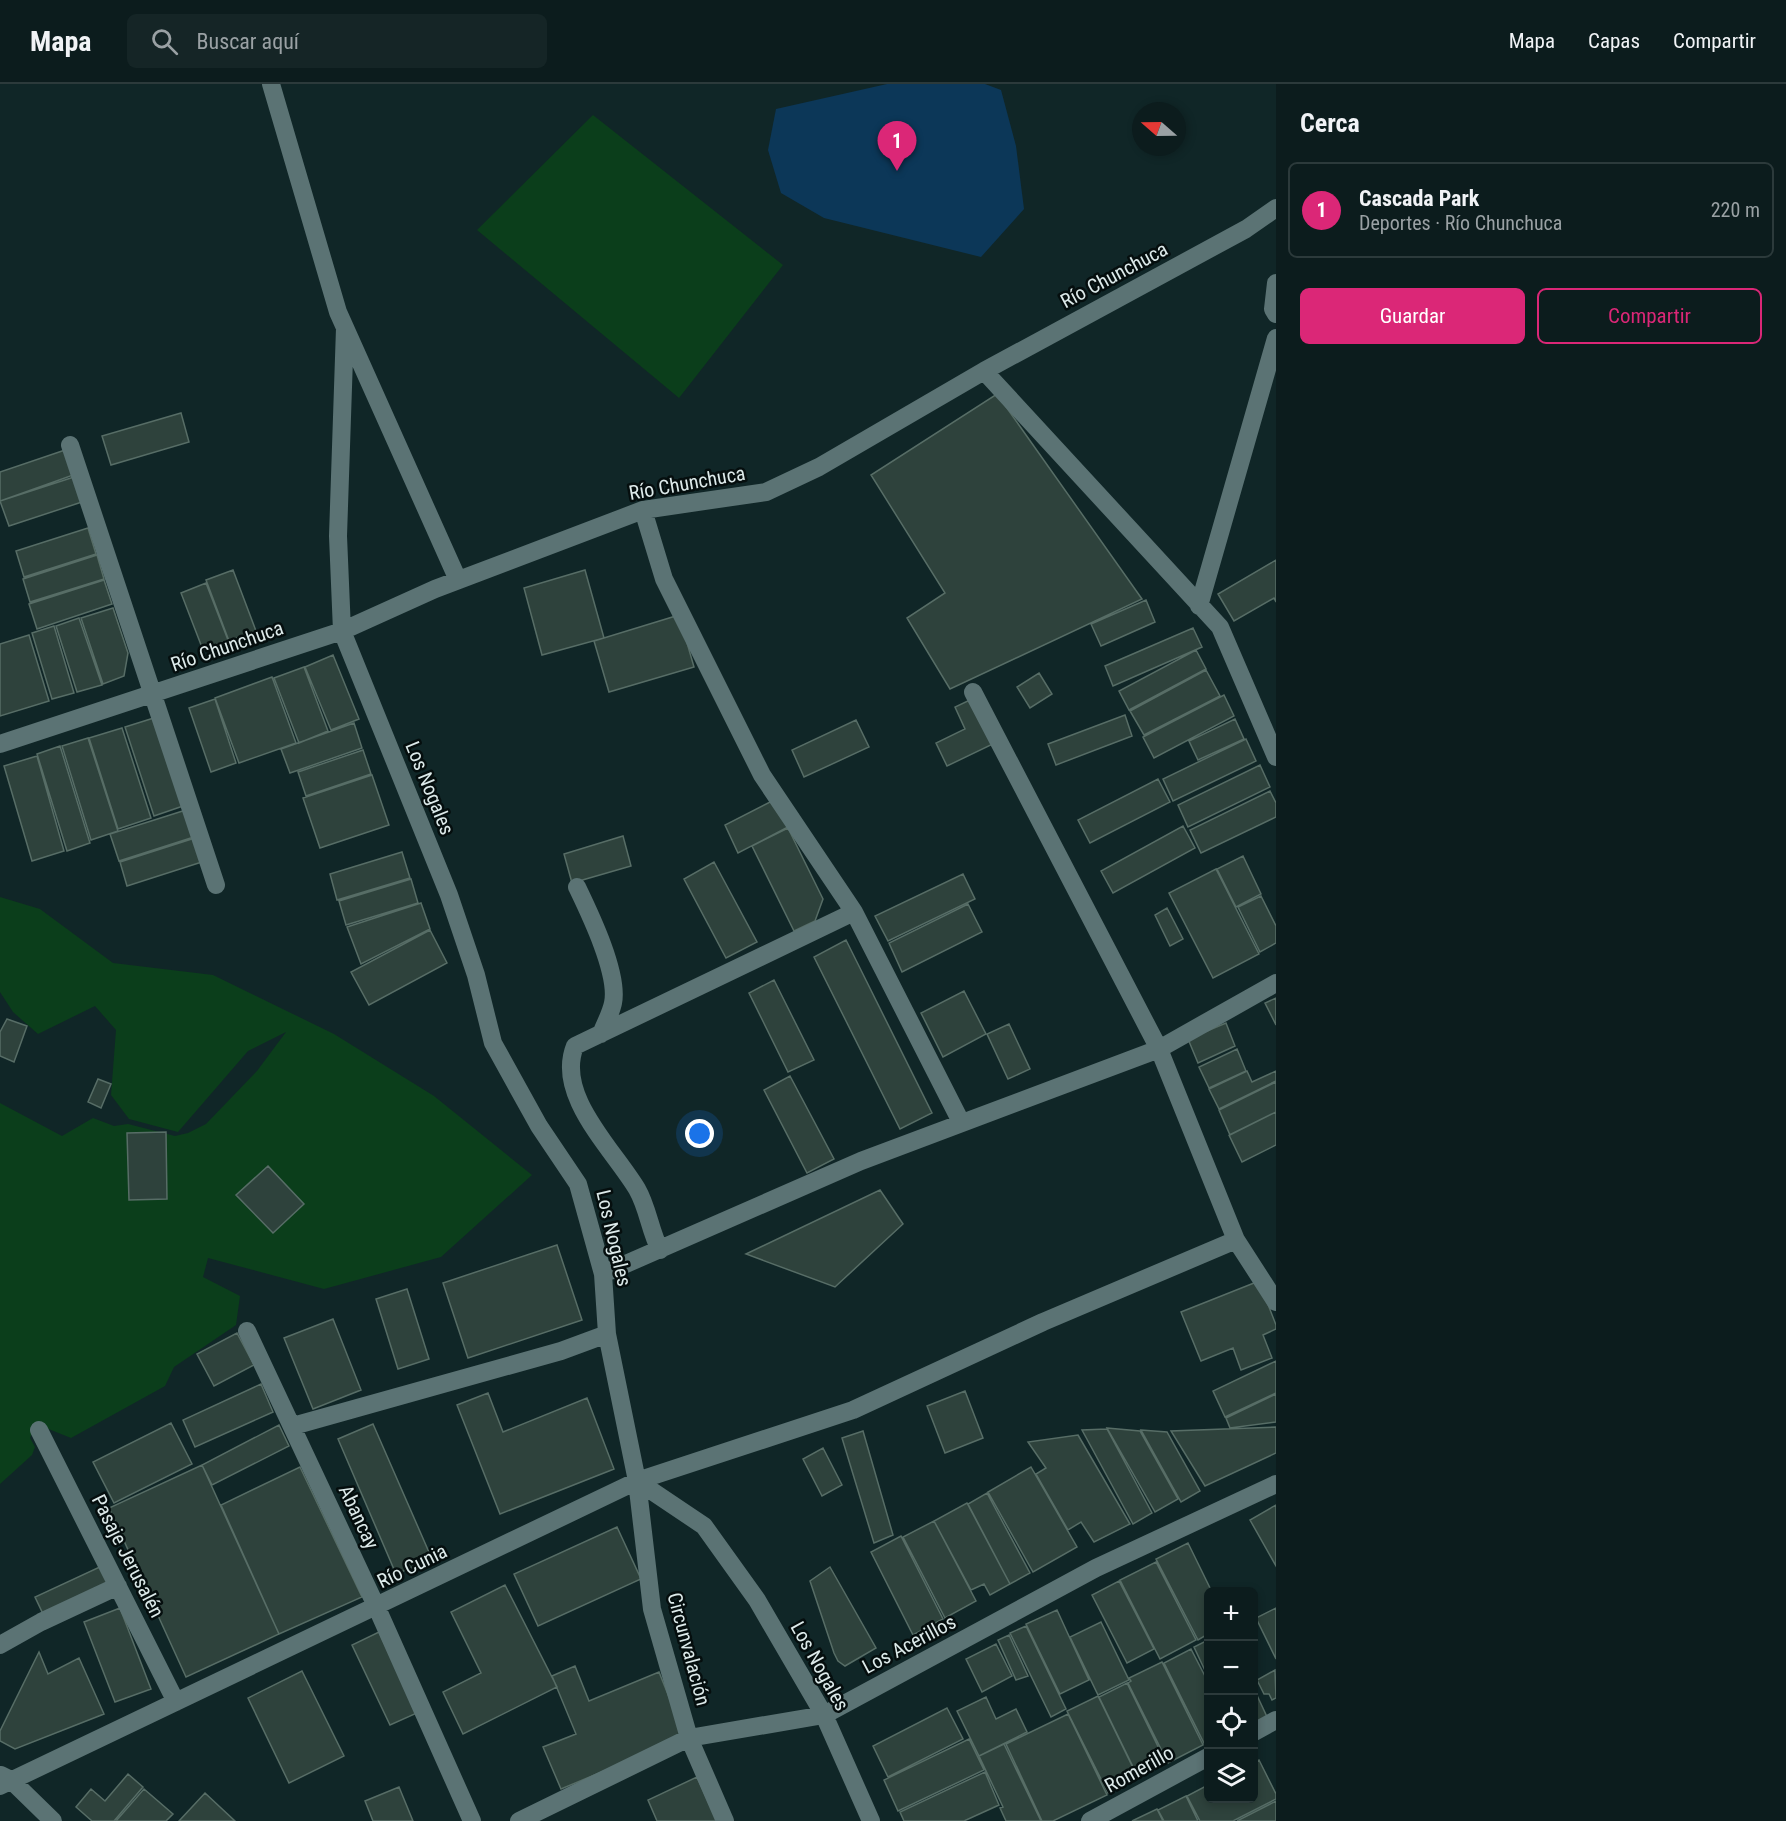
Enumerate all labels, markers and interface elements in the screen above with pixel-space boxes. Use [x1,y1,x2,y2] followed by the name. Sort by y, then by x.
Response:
[127,14,547,68] search box
[30,25,91,58] text: Mapa
[148,25,181,58] icon: search
[196,29,299,54] text: Buscar aquí
[1509,29,1555,53] text: Mapa
[1588,29,1640,53] text: Capas
[1673,29,1756,53] text: Compartir
[1132,102,1186,156] north arrow
[1300,108,1360,138] text: Cerca
[878,122,916,171] pin: 1
[1359,186,1479,211] text: Cascada Park
[1316,198,1327,222] text: 1
[1711,198,1760,222] text: 220 m
[1359,211,1562,235] text: Deportes · Río Chunchuca
[1056,237,1172,313] street label: Río Chunchuca
[1300,288,1525,344] button: Guardar
[1537,288,1762,344] button: Compartir
[627,461,747,505] street label: Río Chunchuca
[167,615,287,677] street label: Río Chunchuca
[400,738,460,838] street label: Los Nogales
[685,1119,714,1148] your location
[591,1187,637,1289] street label: Los Nogales
[334,1481,384,1553] street label: Abancay
[87,1490,169,1622] street label: Pasaje Jerusalén
[373,1539,451,1593] street label: Río Cunia
[1204,1587,1258,1803] map controls
[1204,1587,1258,1641] button: +
[662,1590,716,1708] street label: Circunvalación
[858,1609,960,1679] street label: Los Acerillos
[786,1617,854,1715] street label: Los Nogales
[1204,1641,1258,1695] button: −
[1204,1695,1258,1749] button: locate
[1100,1740,1178,1798] street label: Romerillo
[1204,1749,1258,1803] button: layers

